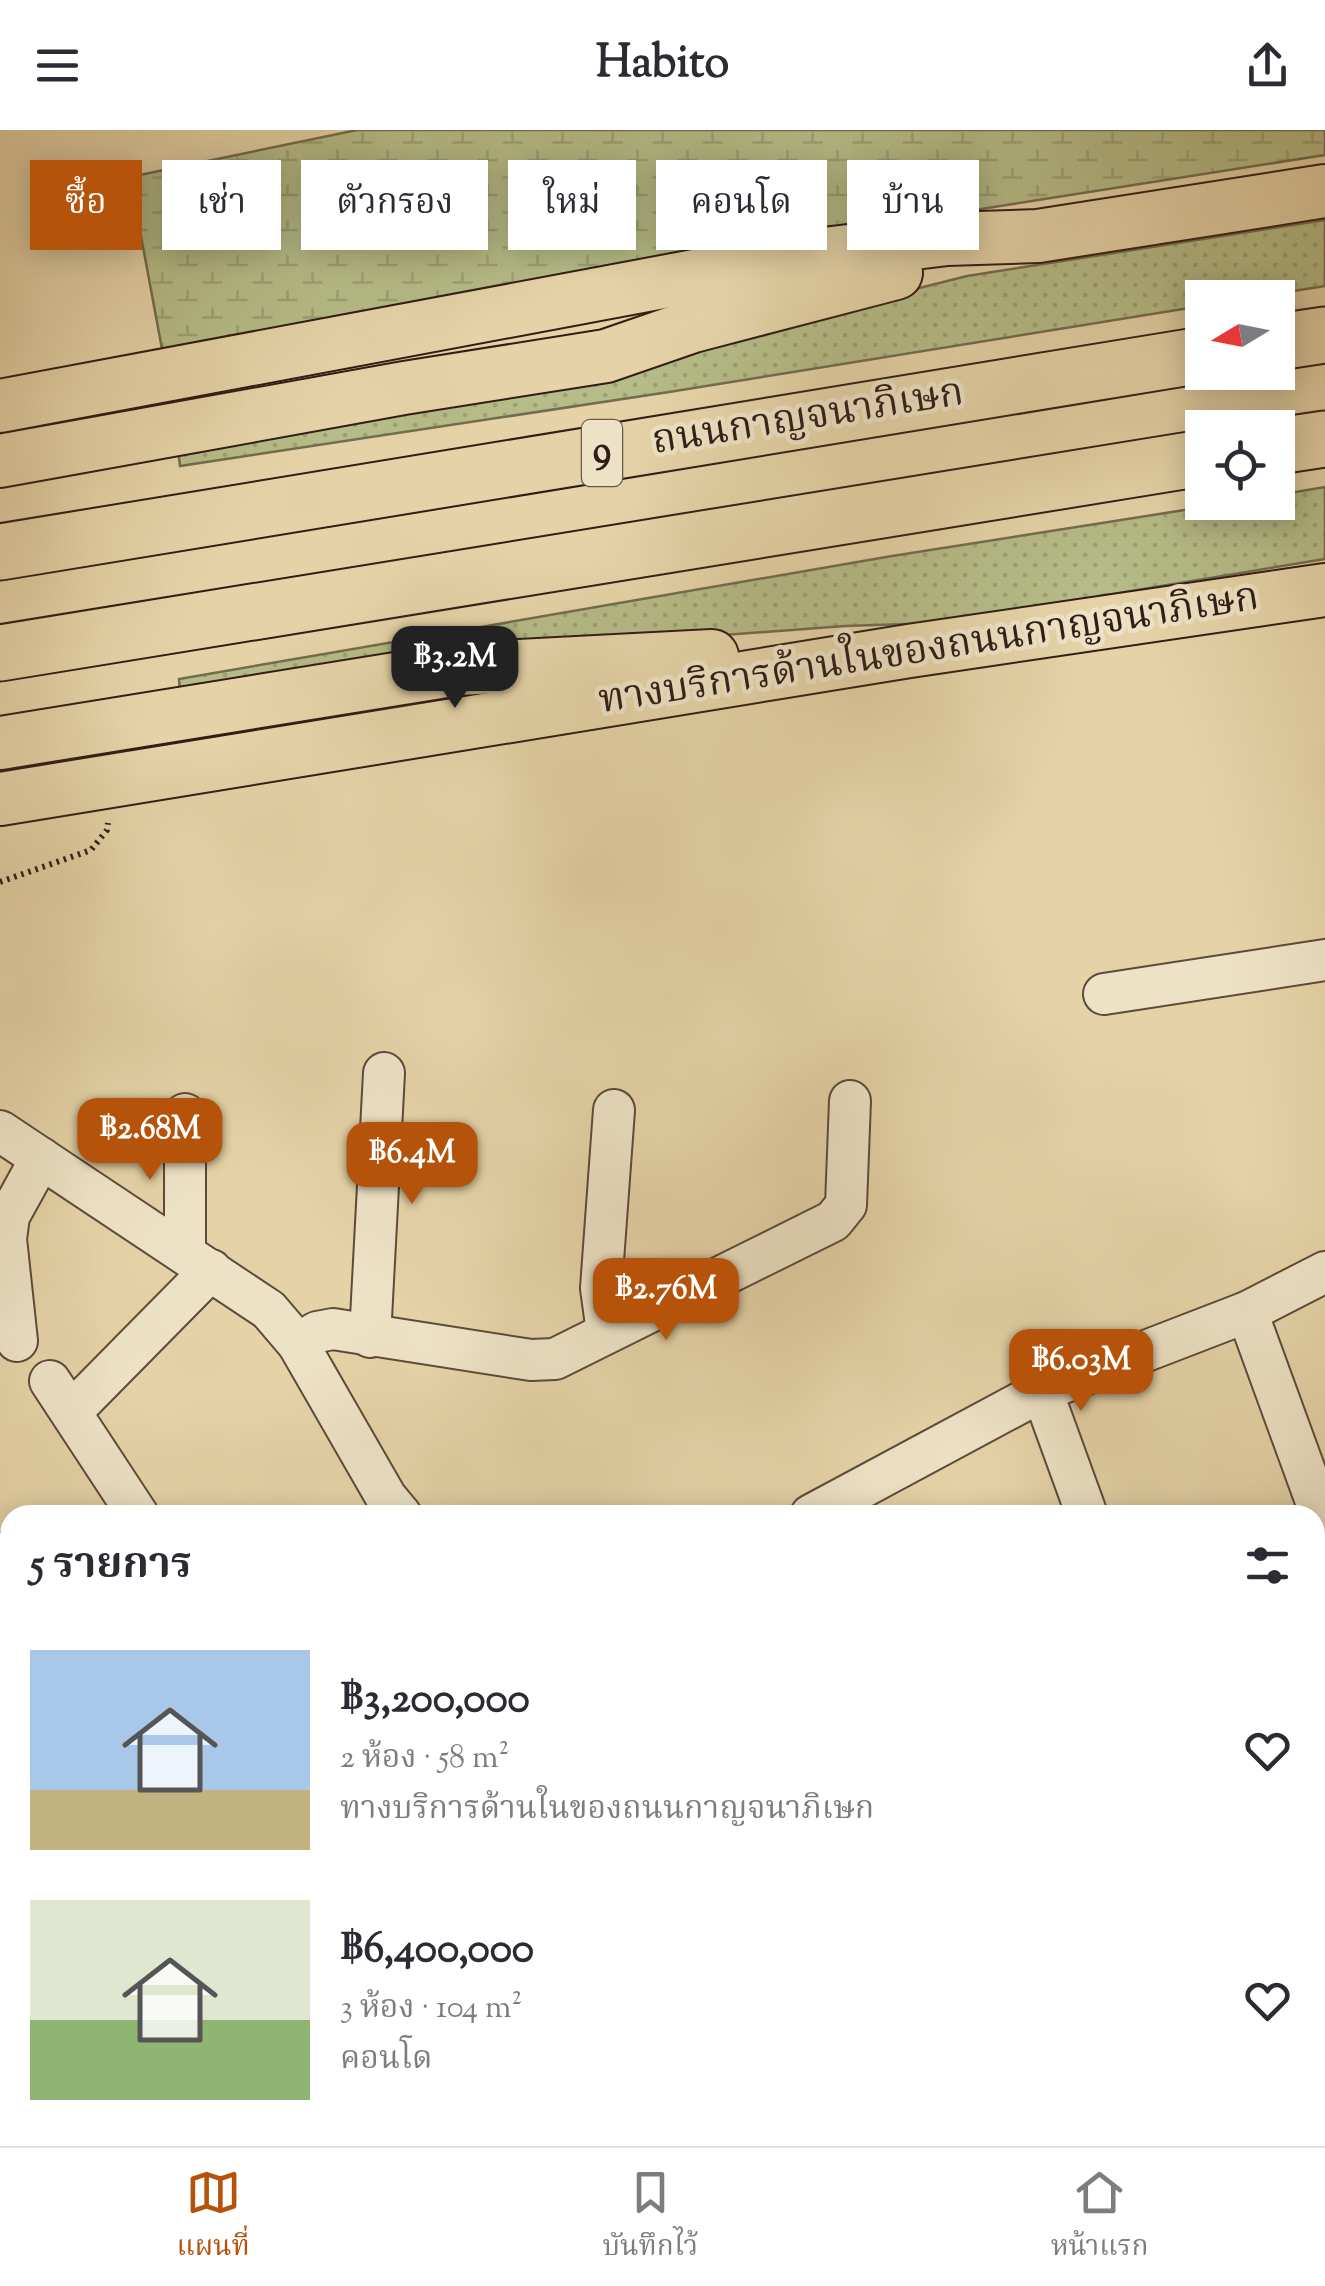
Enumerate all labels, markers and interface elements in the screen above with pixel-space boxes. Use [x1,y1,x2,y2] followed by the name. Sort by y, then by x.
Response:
[596,33,729,98] text: Habito
[30,38,85,93] icon: menu
[1240,38,1295,93] icon: share
[30,160,142,250] chip: ซื้อ
[162,160,281,250] chip: เช่า
[301,160,488,250] chip: ตัวกรอง
[508,160,636,250] chip: ใหม่
[656,160,827,250] chip: คอนโด
[847,160,979,250] chip: บ้าน
[1185,280,1295,390] north arrow
[1185,280,1295,520] map controls
[648,366,968,472] street label: ถนนกาญจนาภิเษก
[1185,410,1295,520] button: locate
[582,420,622,486] road number: 9
[594,569,1263,731] street label: ทางบริการด้านในของถนนกาญจนาภิเษก
[385,626,525,711] pin: ฿3.2M
[413,635,497,681] text: ฿3.2M
[69,1098,231,1183] pin: ฿2.68M
[99,1107,201,1153] text: ฿2.68M
[342,1122,482,1207] pin: ฿6.4M
[369,1131,455,1177] text: ฿6.4M
[585,1258,747,1343] pin: ฿2.76M
[615,1267,717,1313] text: ฿2.76M
[1000,1329,1162,1414] pin: ฿6.03M
[1031,1338,1131,1384] text: ฿6.03M
[30,1537,192,1597] text: 5 รายการ
[1240,1538,1295,1593] icon: filters
[340,1671,530,1731] text: ฿3,200,000
[110,1690,230,1810] icon: home
[1240,1723,1295,1778] icon: heart
[340,1736,509,1782] text: 2 ห้อง · 58 m²
[340,1787,874,1833] text: ทางบริการด้านในของถนนกาญจนาภิเษก
[340,1921,534,1981] text: ฿6,400,000
[110,1940,230,2060] icon: home
[1240,1973,1295,2028] icon: heart
[340,1986,522,2032] text: 3 ห้อง · 104 m²
[340,2037,433,2083] text: คอนโด
[176,2165,250,2270] tab: แผนที่
[603,2165,698,2270] tab: บันทึกไว้
[1051,2165,1149,2270] tab: หน้าแรก

